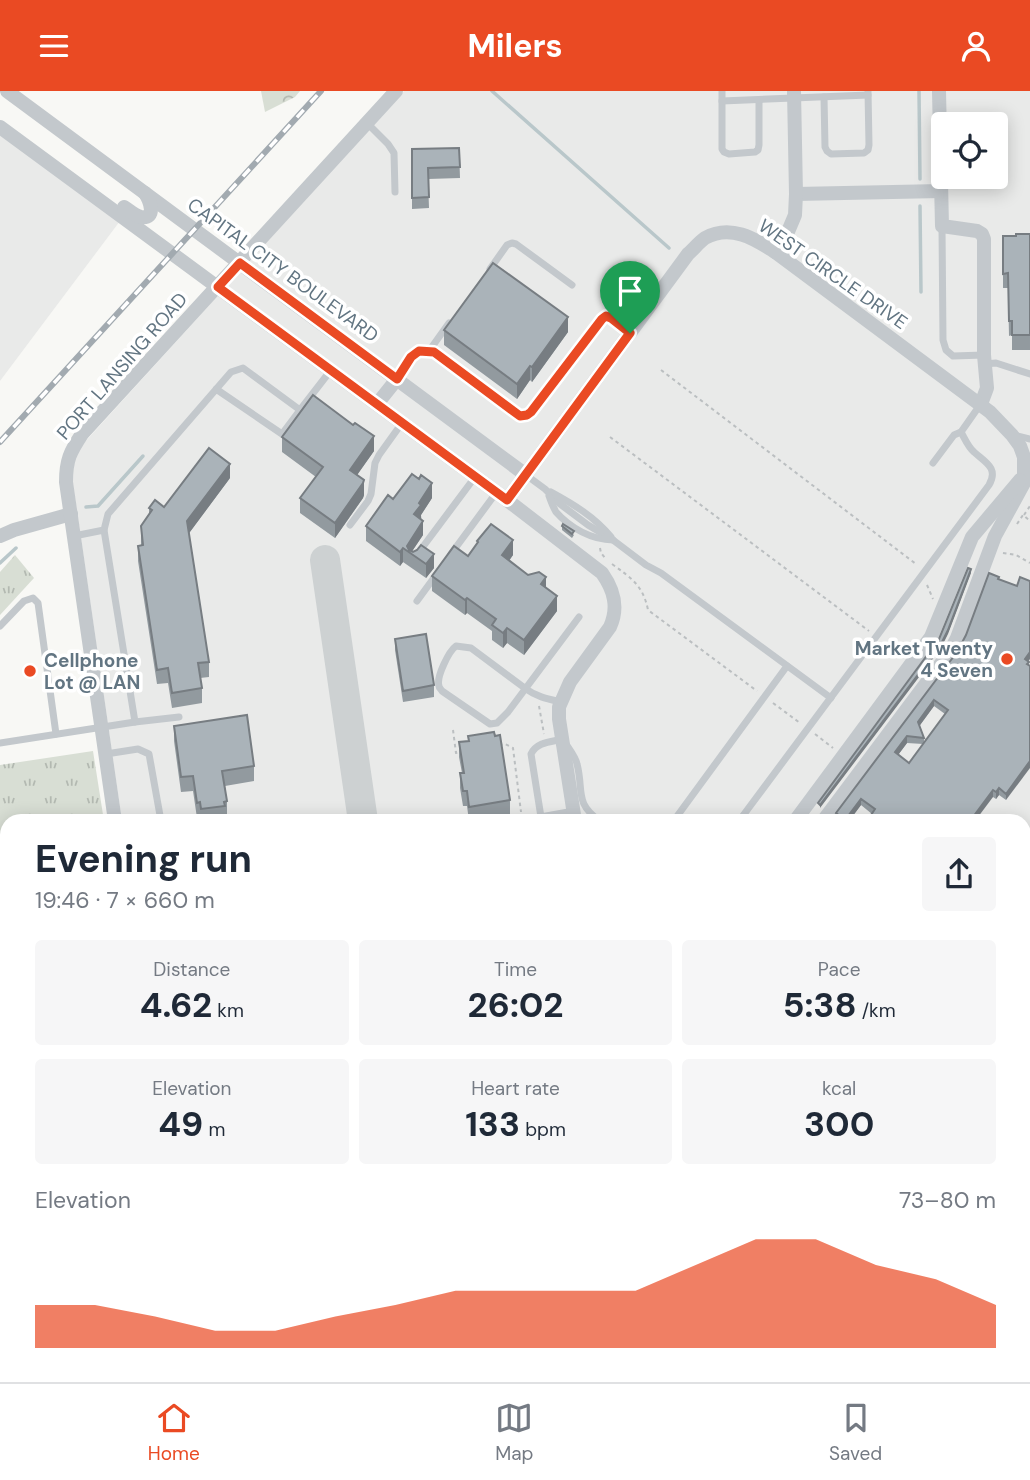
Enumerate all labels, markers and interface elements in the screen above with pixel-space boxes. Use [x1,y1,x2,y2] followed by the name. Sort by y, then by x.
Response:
[467,25,563,67] text: Milers
[35,27,73,65] icon: menu
[957,27,995,65] icon: person
[931,112,1008,189] map controls
[931,112,1008,189] button: locate
[183,192,383,348] street label: CAPITAL CITY BOULEVARD
[754,213,912,335] street label: WEST CIRCLE DRIVE
[600,261,660,333] pin
[611,272,649,310] icon: arrive
[51,287,193,445] street label: PORT LANSING ROAD
[855,636,994,683] place label: Market Twenty 4 Seven
[44,648,140,695] place label: Cellphone Lot @ LAN
[999,651,1015,667] marker: Market Twenty 4 Seven
[22,663,38,679] marker: Cellphone Lot @ LAN
[35,834,252,884] text: Evening run
[922,837,996,911] button: share
[35,885,215,915] text: 19:46 · 7 × 660 m
[153,957,230,982] text: Distance
[494,957,537,982] text: Time
[818,957,860,982] text: Pace
[140,982,212,1028] text: 4.62
[468,982,563,1028] text: 26:02
[783,982,857,1028] text: 5:38
[212,998,244,1023] text: km
[857,998,896,1023] text: /km
[152,1076,231,1101] text: Elevation
[471,1076,560,1101] text: Heart rate
[822,1076,856,1101] text: kcal
[158,1101,203,1147] text: 49
[465,1101,520,1147] text: 133
[804,1101,874,1147] text: 300
[203,1117,225,1142] text: m
[520,1117,566,1142] text: bpm
[35,1185,131,1215] text: Elevation
[899,1185,996,1215] text: 73–80 m
[148,1399,200,1466] tab: Home
[495,1399,533,1466] tab: Map
[829,1399,882,1466] tab: Saved

